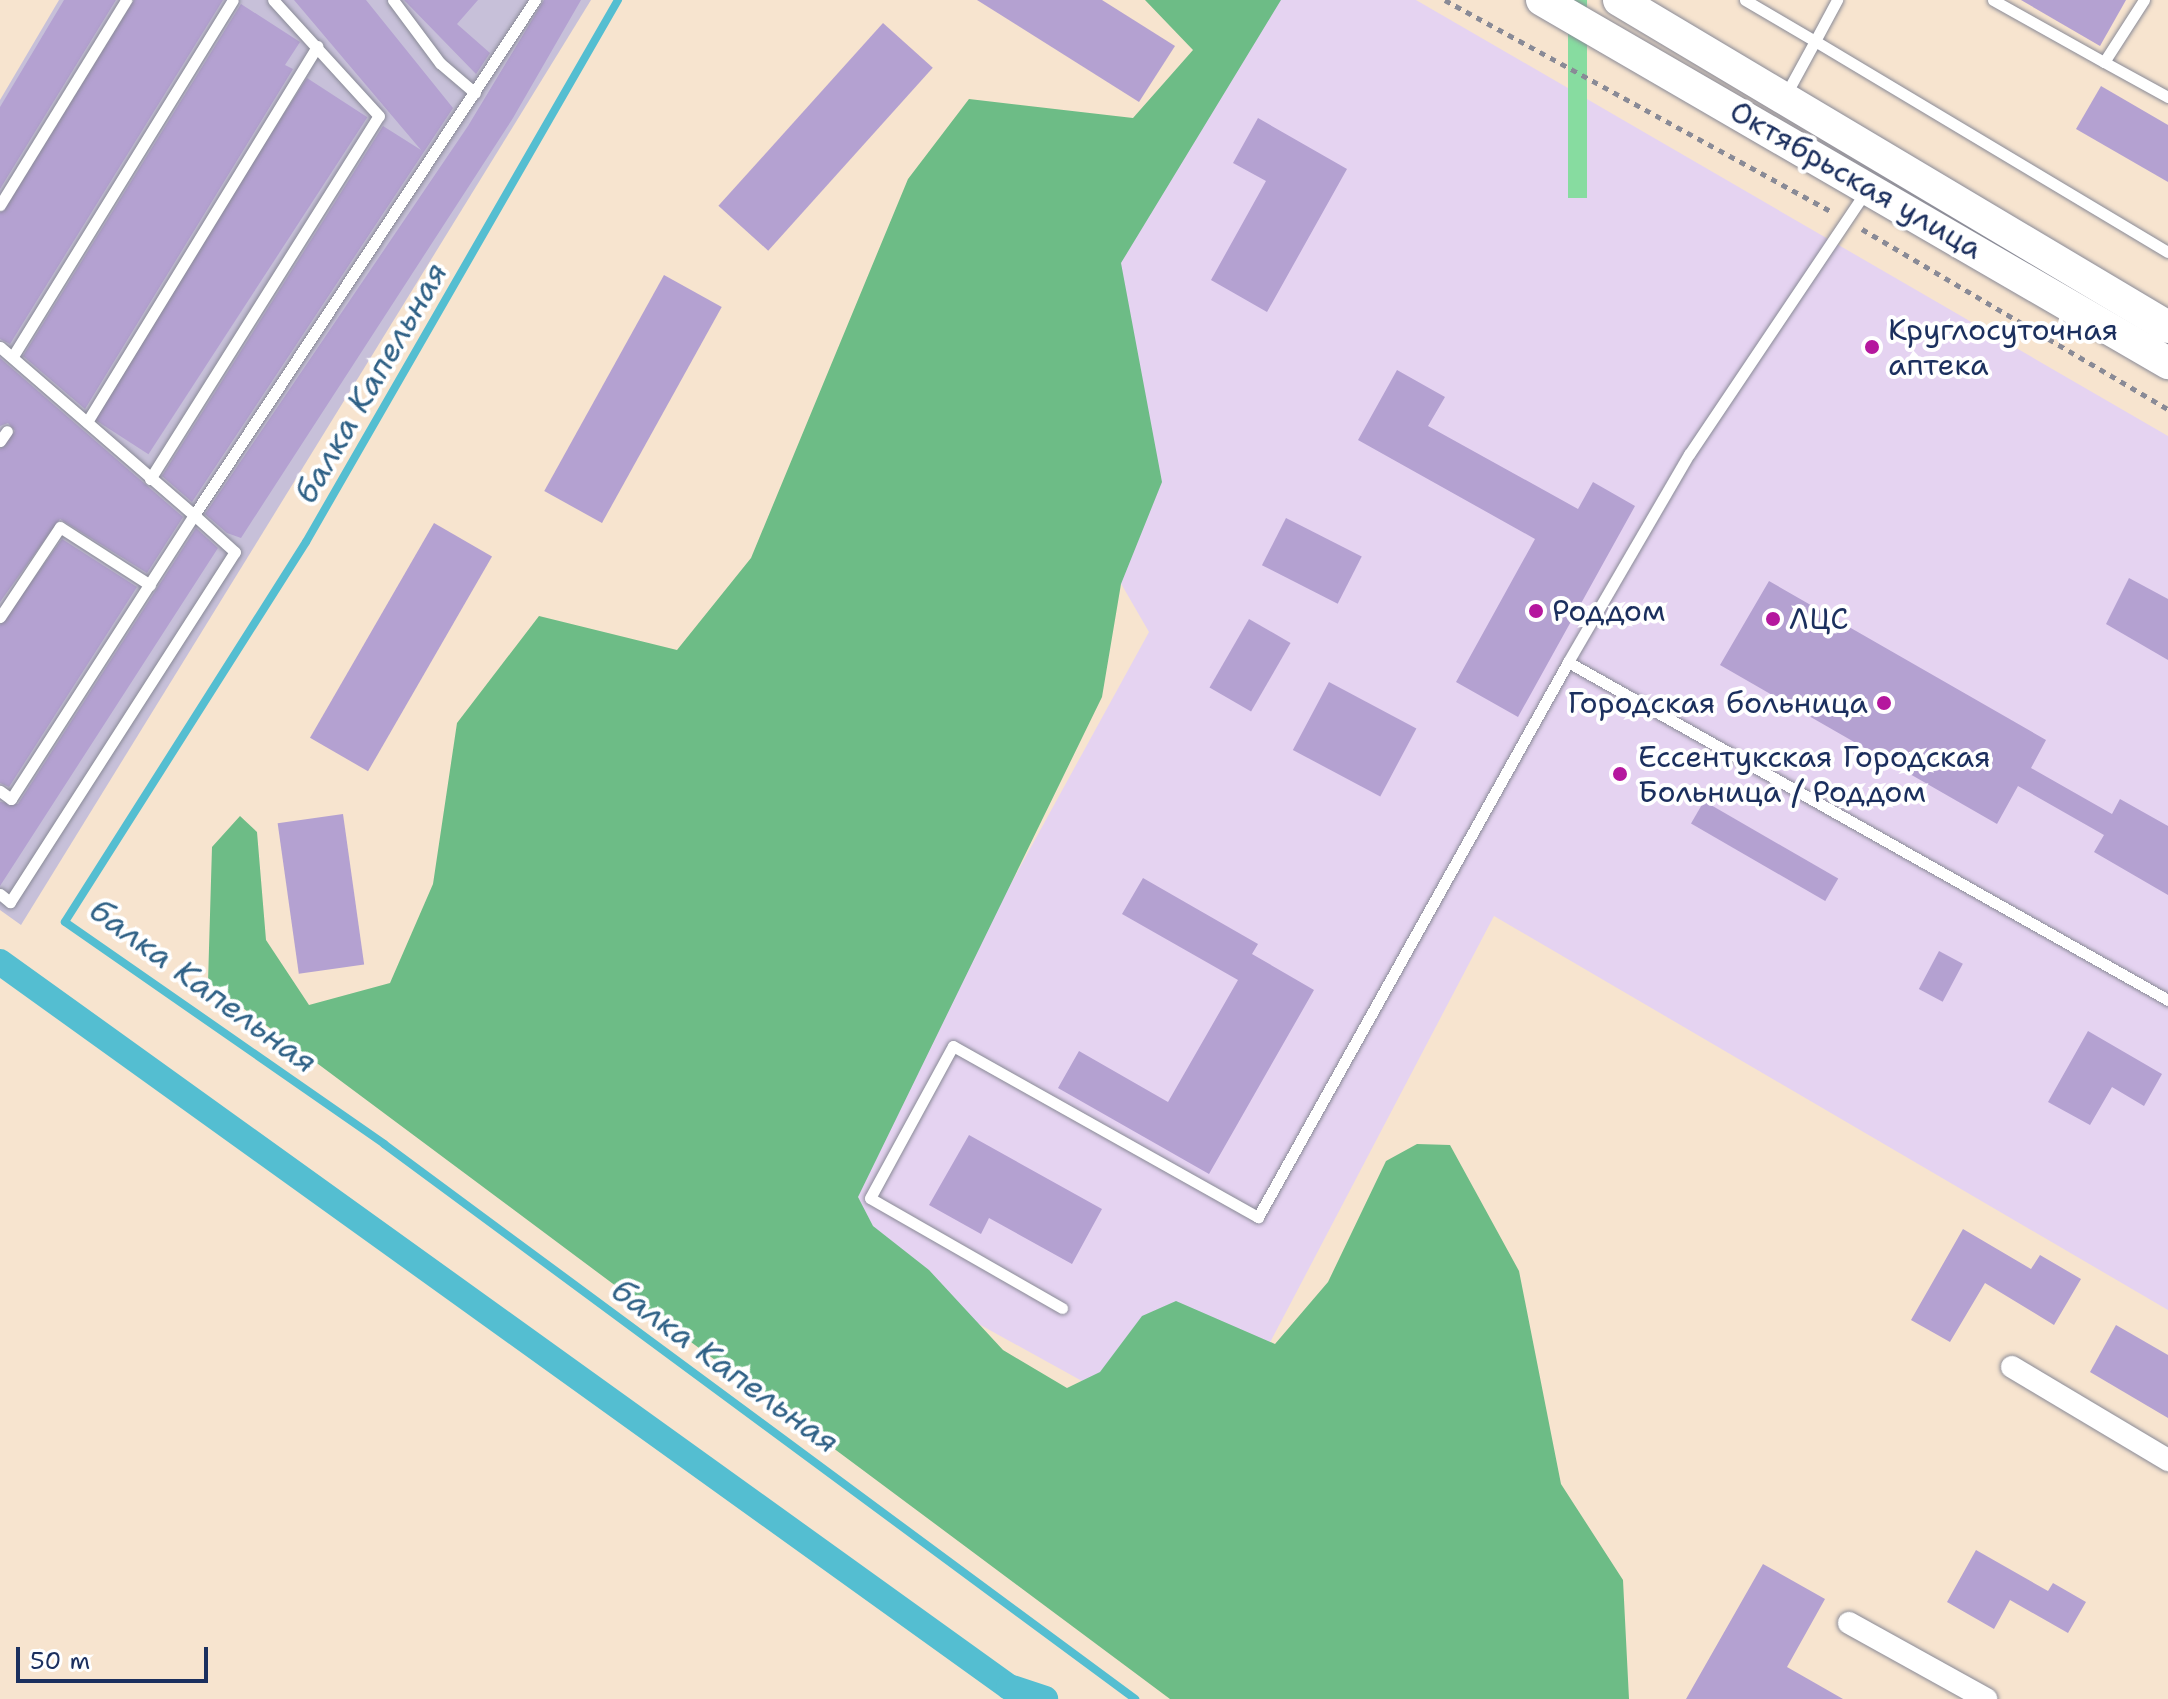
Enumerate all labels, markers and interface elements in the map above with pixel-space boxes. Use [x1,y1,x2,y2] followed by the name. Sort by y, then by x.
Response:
[1723,93,1989,267] street label: Октябрьская улица
[286,256,456,510] water label: балка Капельная
[1888,312,2118,382] place label: Круглосуточная аптека
[1863,338,1881,356] marker: Круглосуточная аптека
[1552,593,1665,629] place label: Роддом
[1789,601,1849,637] place label: ЛЦС
[1527,602,1545,620] marker: Роддом
[1764,610,1782,628] marker: ЛЦС
[1568,685,1868,721] place label: Городская больница
[1875,694,1893,712] marker: Городская больница
[1638,739,1991,810] place label: Ессентукская Городская Больница / Роддом
[1609,763,1631,785] marker: Ессентукская Городская Больница / Роддом
[82,891,324,1081] water label: балка Капельная
[604,1271,846,1461] water label: балка Капельная
[20,1631,212,1681] scale bar
[30,1645,90,1677] text: 50 m

